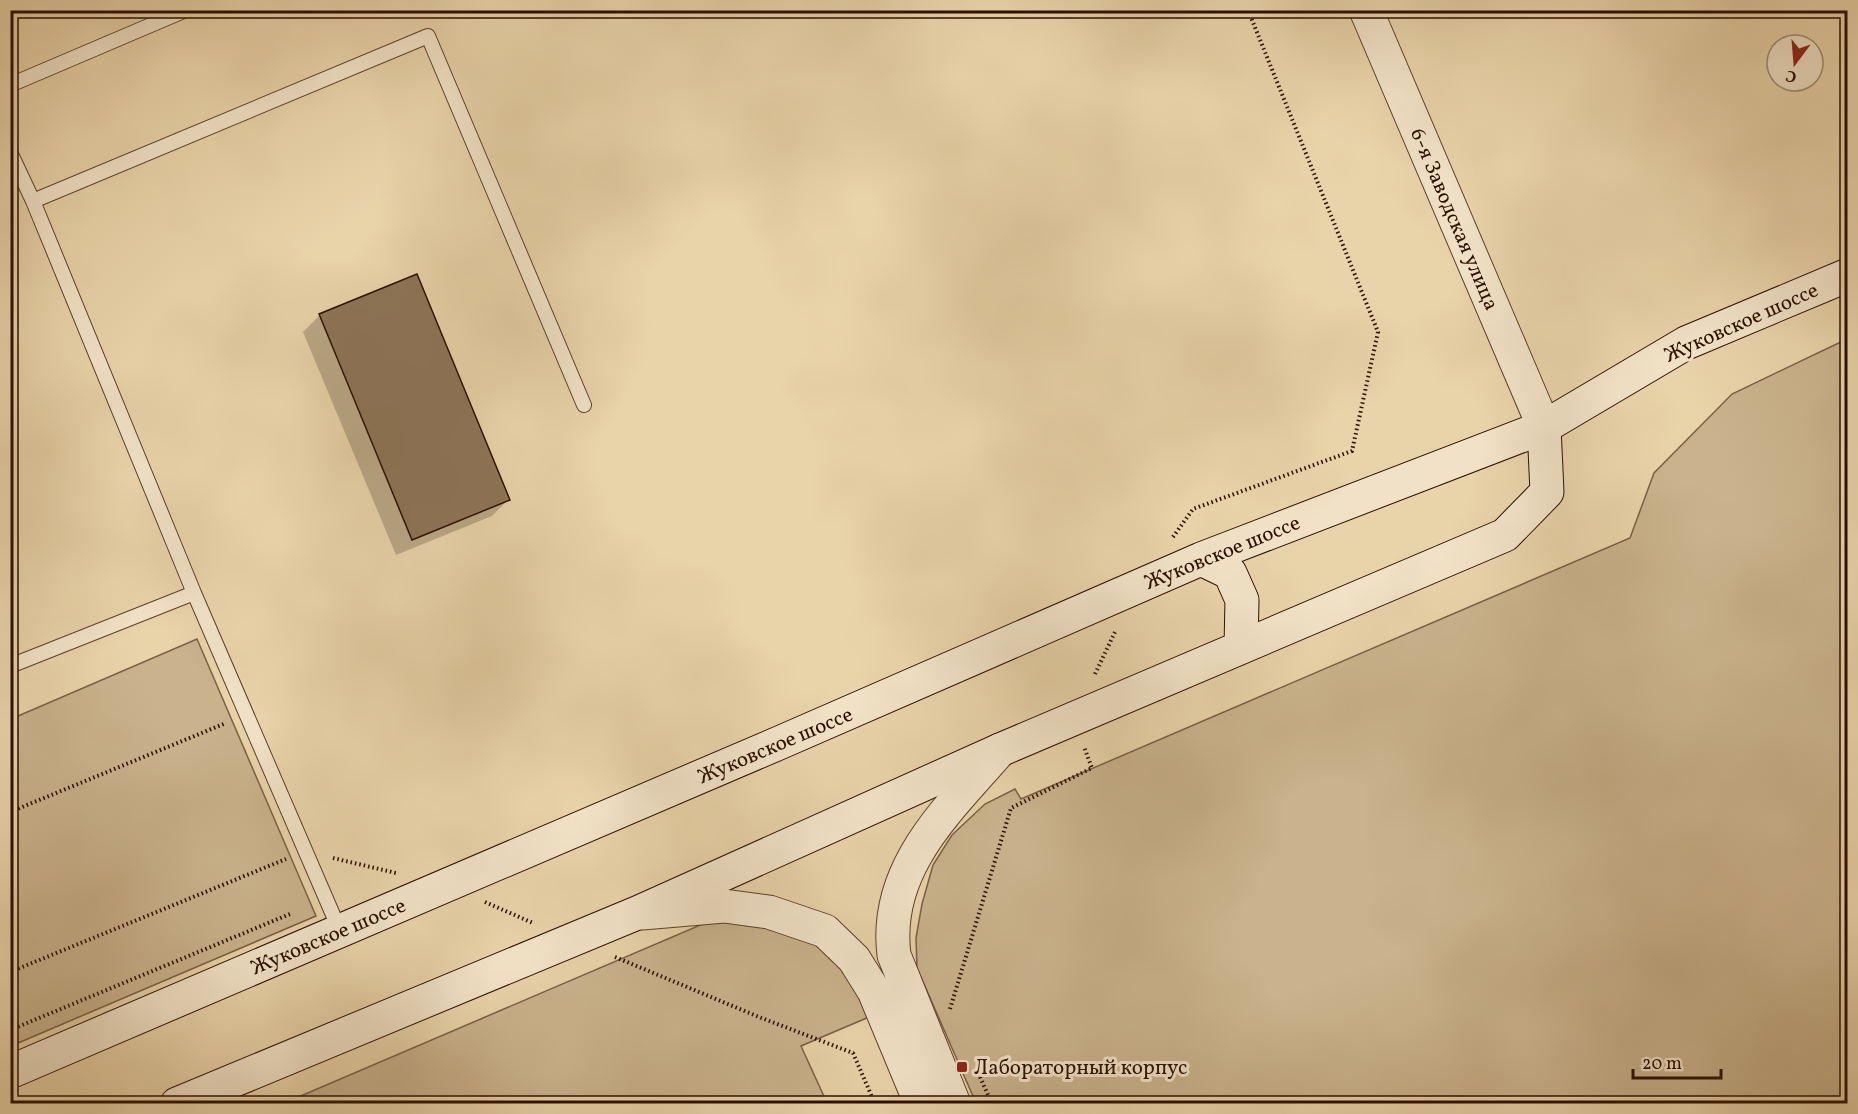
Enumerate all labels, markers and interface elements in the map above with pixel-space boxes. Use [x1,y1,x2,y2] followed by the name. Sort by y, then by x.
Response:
[1765,33,1825,93] north arrow
[1783,64,1799,87] text: С
[1402,124,1505,315] street label: 6-я Заводская улица
[1660,276,1823,370] street label: Жуковское шоссе
[1140,509,1305,598] street label: Жуковское шоссе
[694,701,858,792] street label: Жуковское шоссе
[247,892,411,983] street label: Жуковское шоссе
[1633,1042,1722,1080] scale bar
[1642,1052,1682,1077] text: 20 m
[974,1054,1187,1083] place label: Лабораторный корпус
[955,1060,969,1074] marker: Лабораторный корпус

